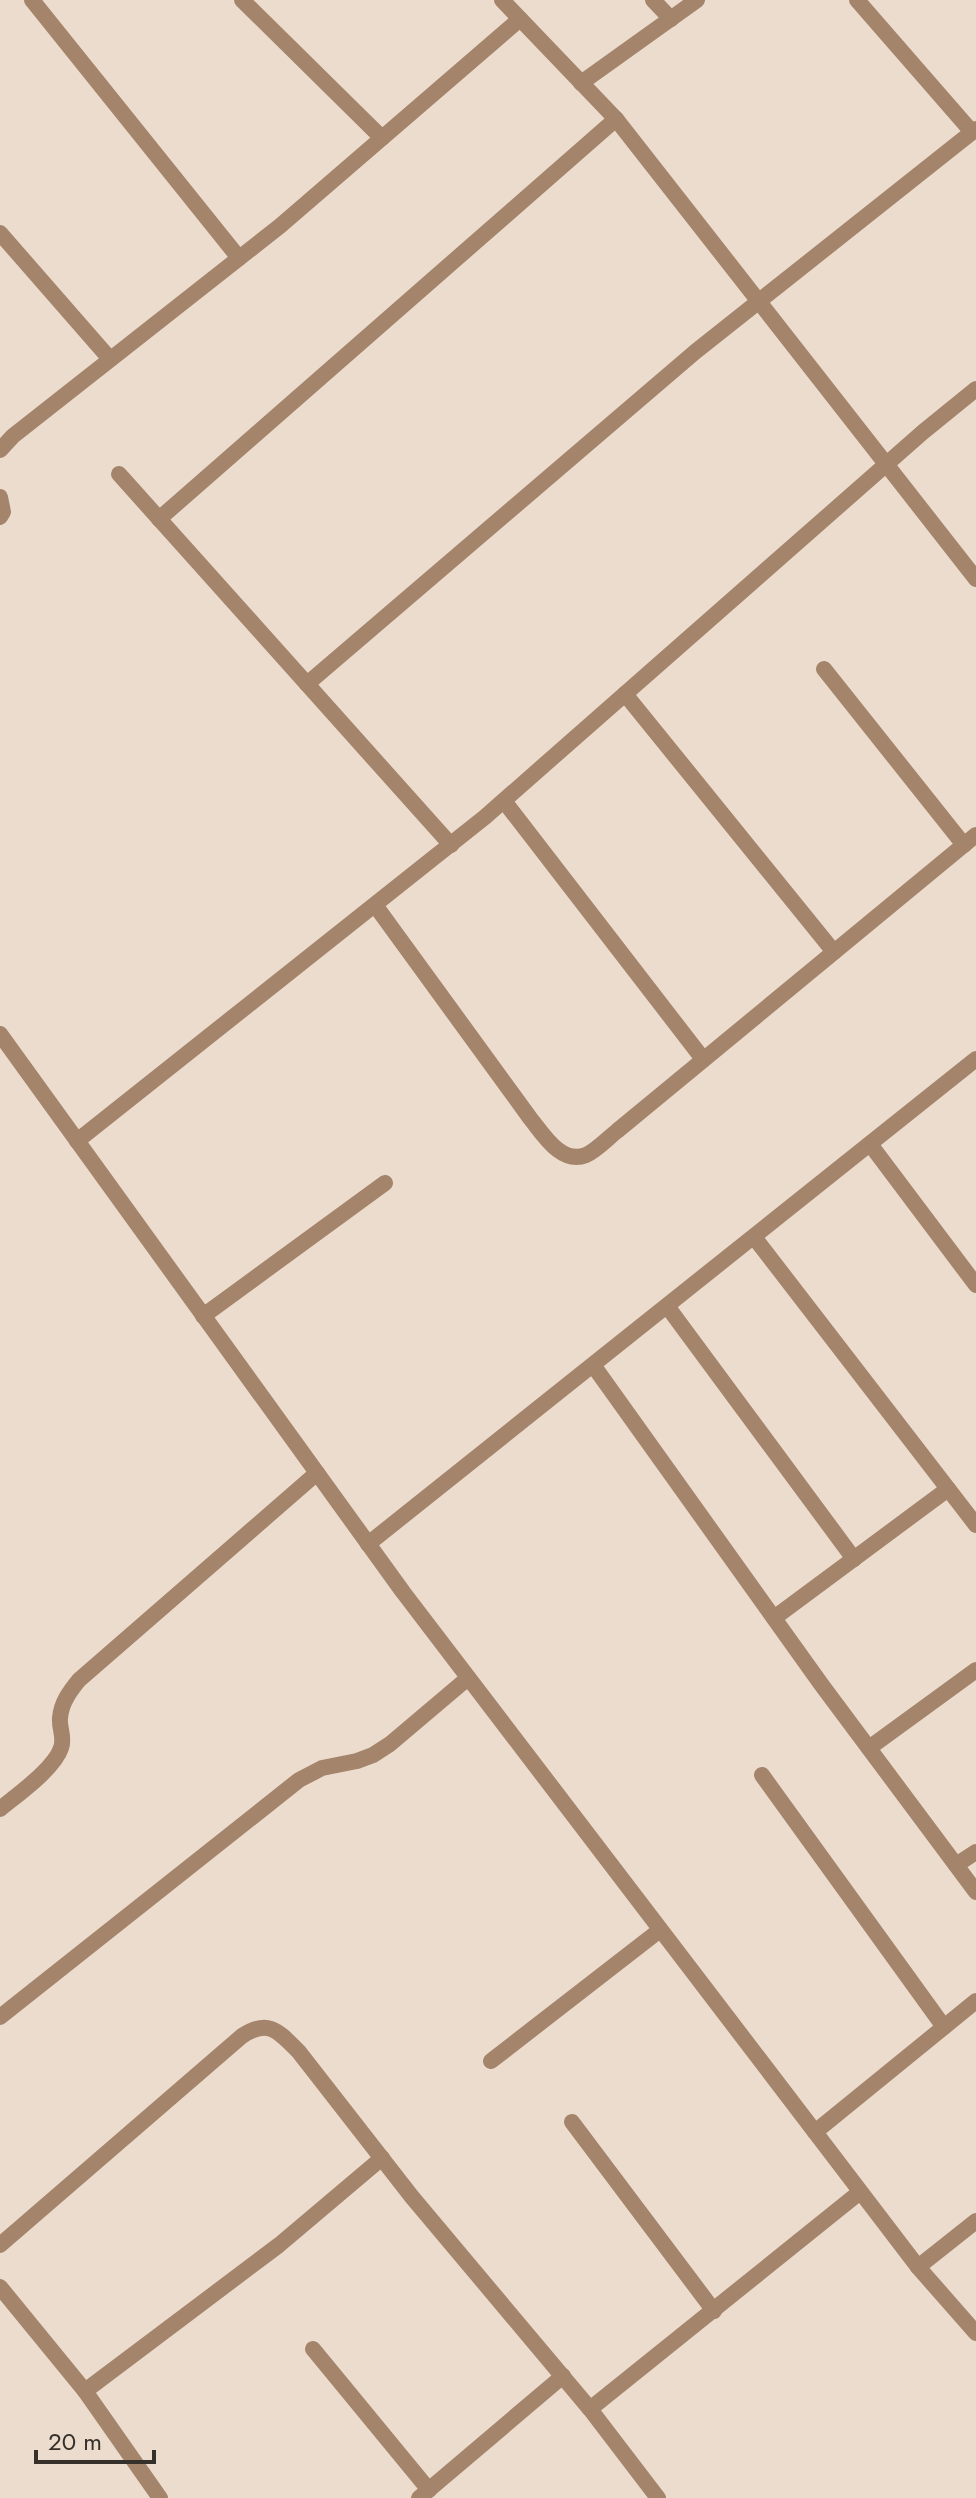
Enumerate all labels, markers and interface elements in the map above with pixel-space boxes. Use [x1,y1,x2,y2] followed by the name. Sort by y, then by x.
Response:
[36,2414,154,2464] scale bar
[48,2424,102,2459] text: 20 m

